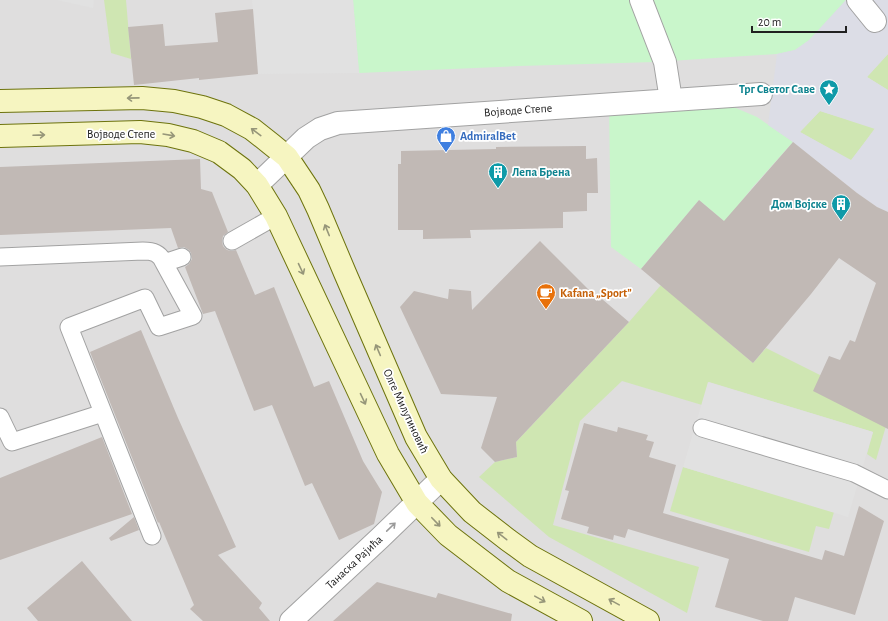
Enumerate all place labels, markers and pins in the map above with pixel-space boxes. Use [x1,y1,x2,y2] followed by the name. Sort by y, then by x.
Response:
[818,78,840,106] place icon: Трг Светог Саве
[739,83,815,95] place label: Трг Светог Саве
[435,125,457,153] shop icon: AdmiralBet
[460,130,516,142] place label: AdmiralBet
[487,161,509,189] building icon: Лепа Брена
[512,166,571,178] place label: Лепа Брена
[830,193,852,221] building icon: Дом Војске
[771,198,827,211] place label: Дом Војске
[535,282,557,310] cafe icon: Kafana „Sport”
[560,287,632,299] place label: Kafana „Sport”

